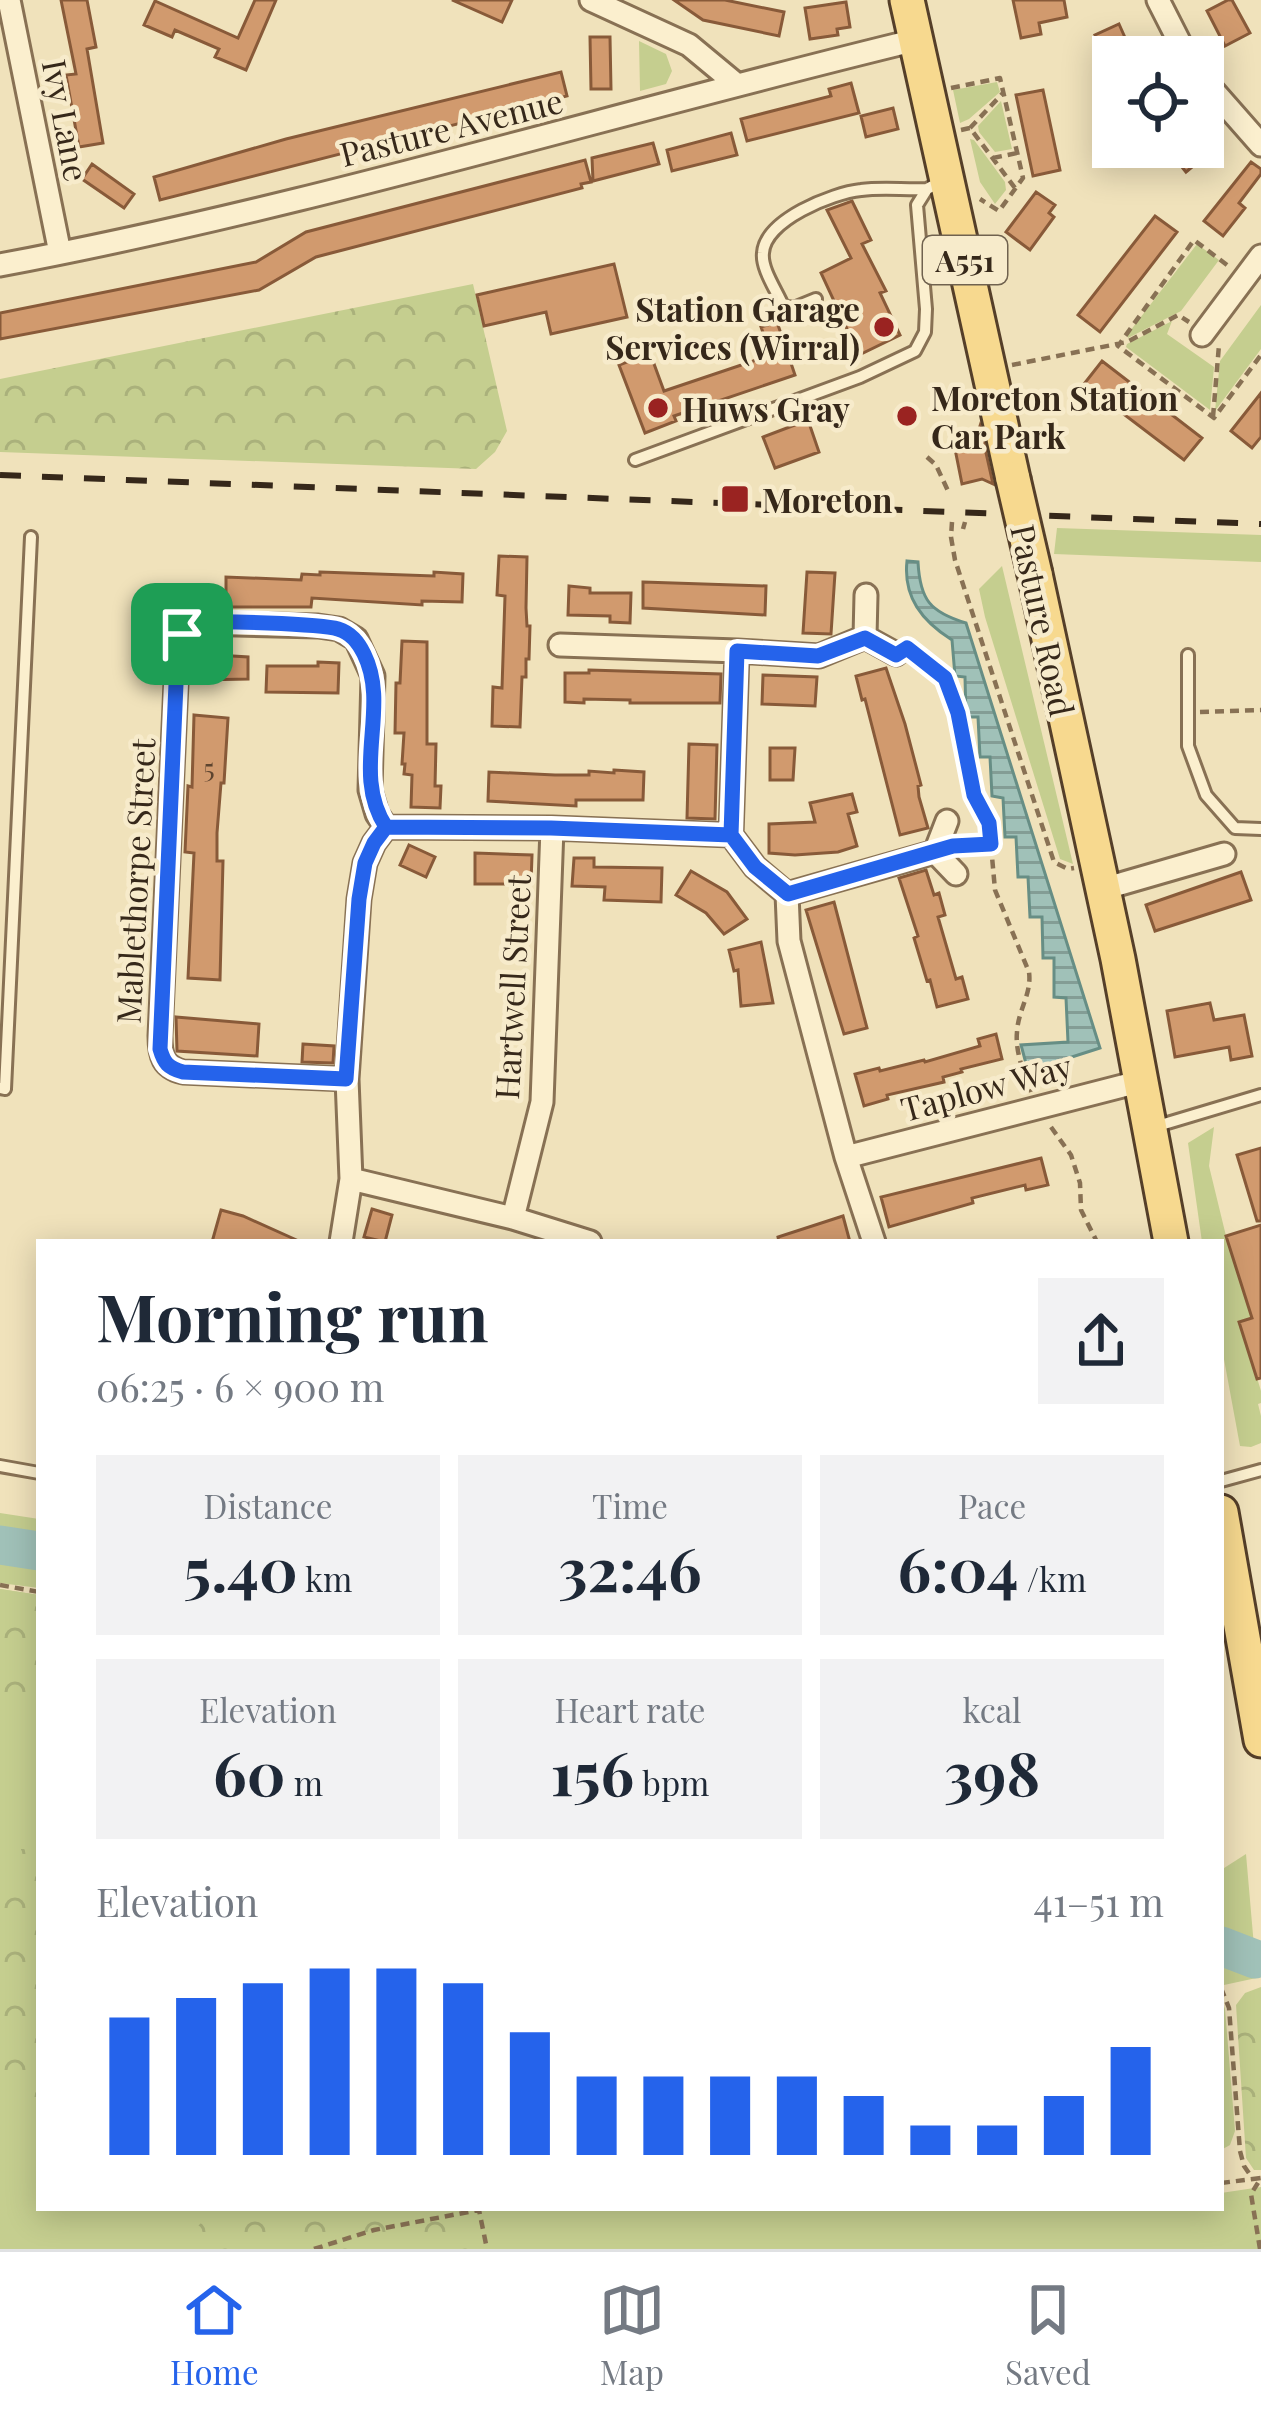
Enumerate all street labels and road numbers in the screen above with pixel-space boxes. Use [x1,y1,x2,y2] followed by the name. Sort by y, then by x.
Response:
[34,55,100,185] street label: Ivy Lane
[335,77,567,175] street label: Pasture Avenue
[923,236,1007,284] road number: A551
[1002,520,1086,720] street label: Pasture Road
[105,736,164,1025] street label: Mablethorpe Street
[483,872,539,1101] street label: Hartwell Street
[896,1042,1077,1130] street label: Taplow Way

